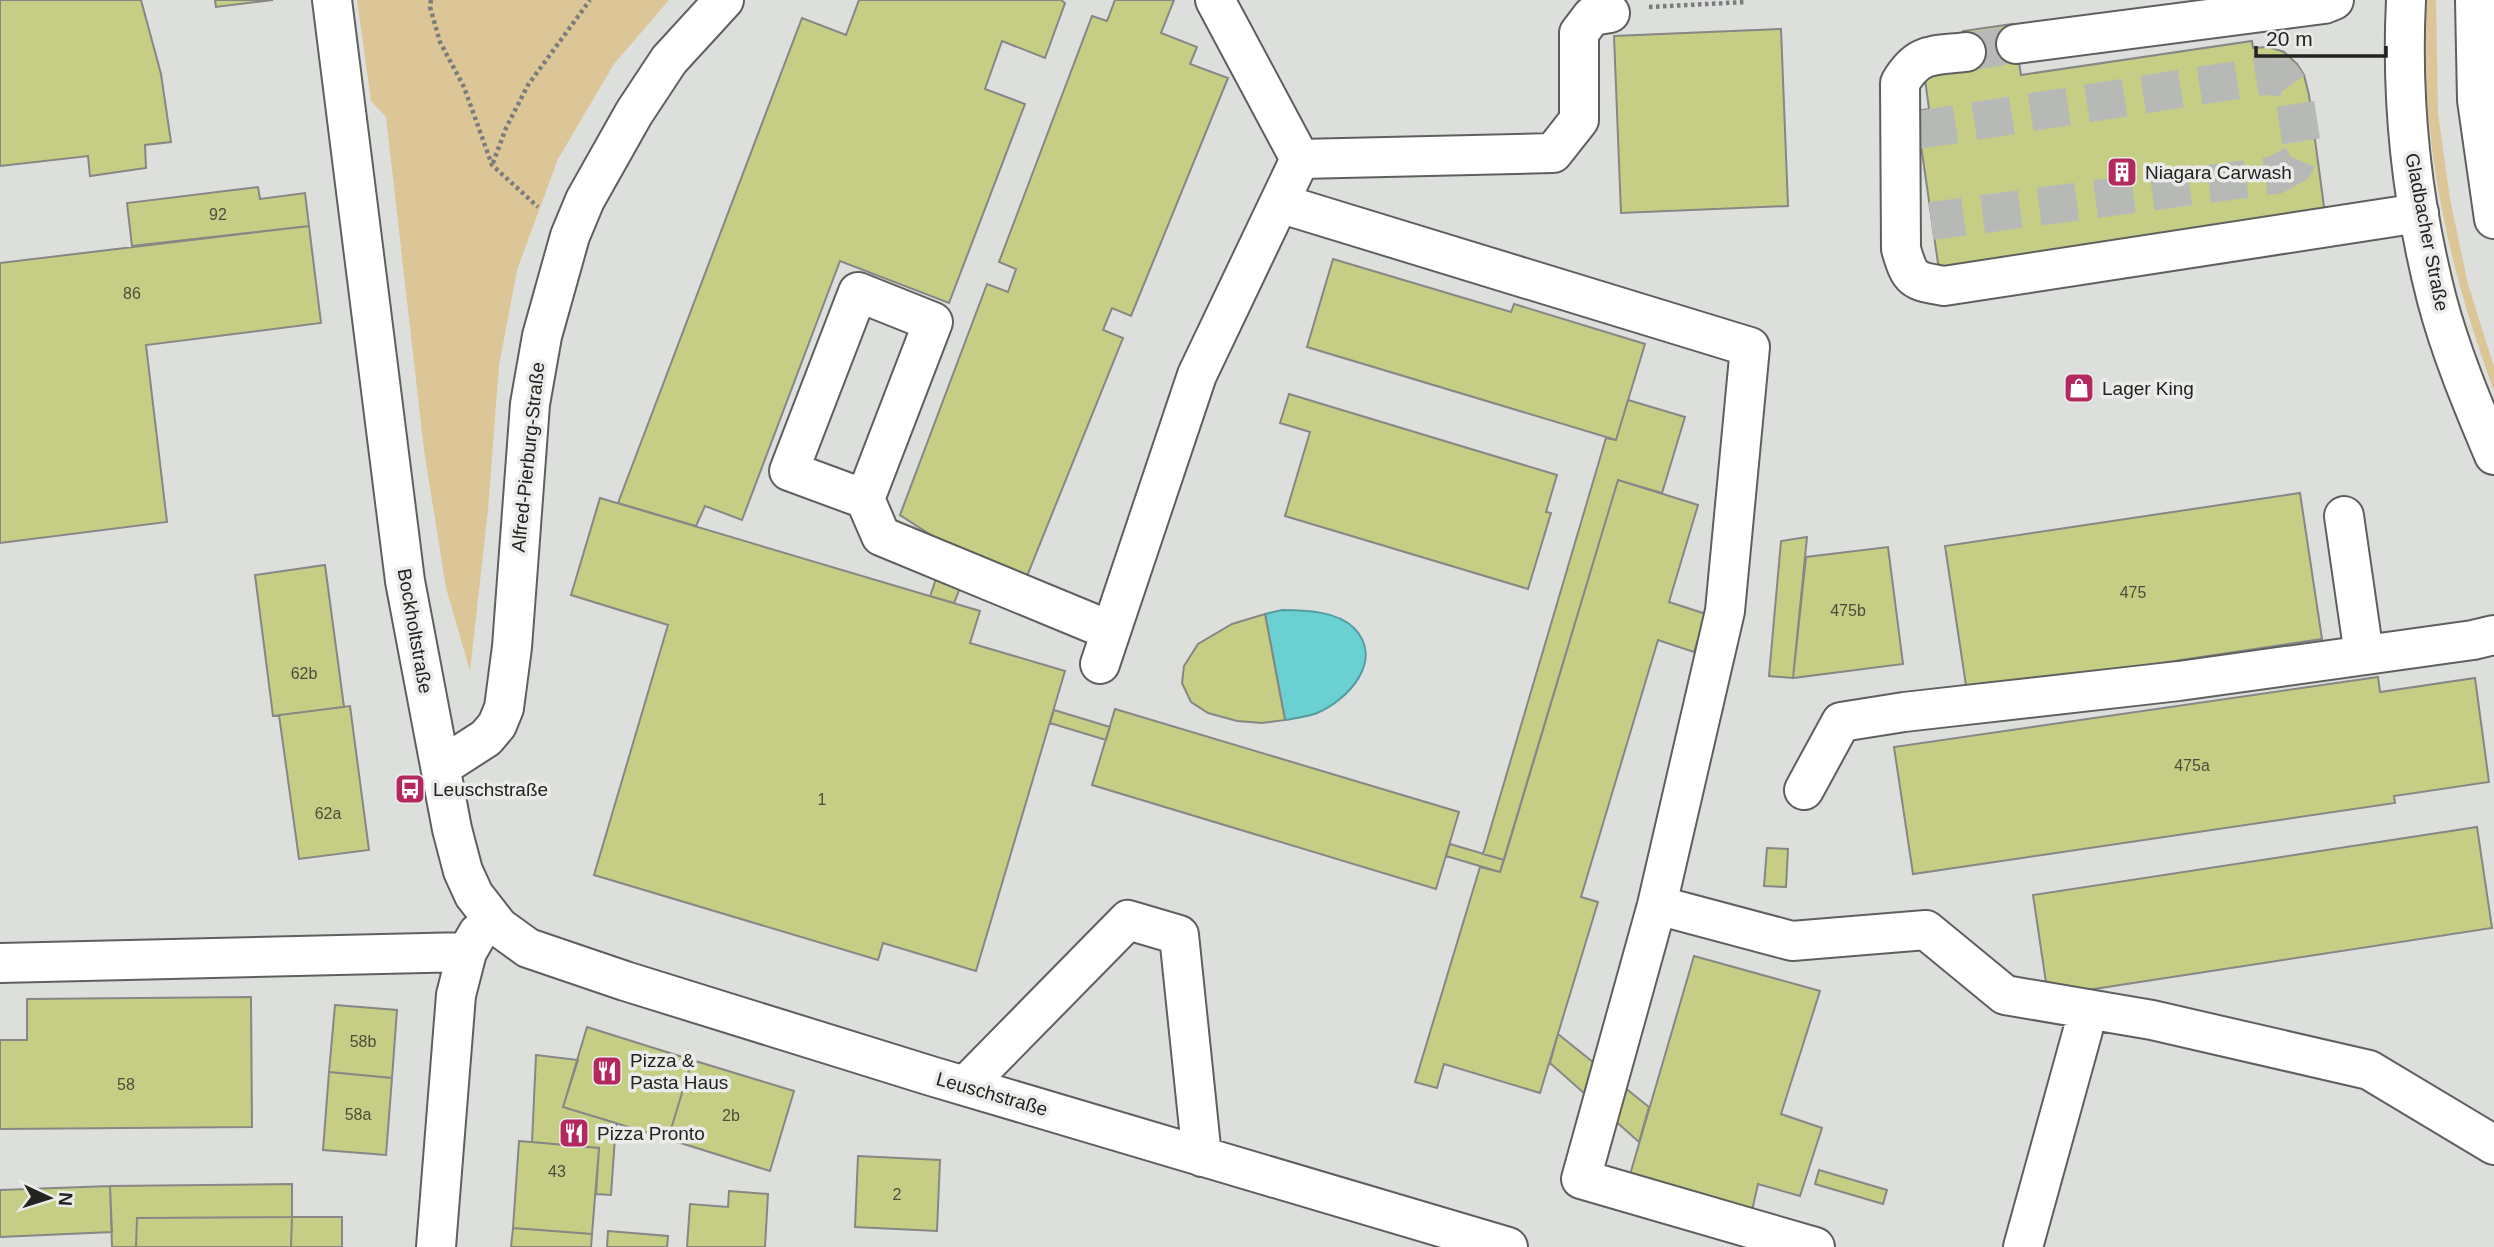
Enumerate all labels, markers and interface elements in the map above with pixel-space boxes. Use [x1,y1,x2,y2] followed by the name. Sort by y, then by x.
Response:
[2256,14,2386,58] scale bar
[2266,27,2313,50] text: 20 m
[2401,151,2453,313] street label: Gladbacher Straße
[2105,155,2139,189] building icon: Niagara Carwash
[2145,162,2292,183] place label: Niagara Carwash
[209,206,227,223] house number: 92
[123,285,141,302] house number: 86
[508,361,548,553] street label: Alfred-Pierburg-Straße
[2062,371,2096,405] shop icon: Lager King
[2102,378,2194,399] place label: Lager King
[394,567,436,695] street label: Bockholtstraße
[2120,584,2146,601] house number: 475
[1830,602,1866,619] house number: 475b
[291,665,317,682] house number: 62b
[2174,757,2210,774] house number: 475a
[393,772,427,806] bus stop icon: Leuschstraße
[433,779,548,800] place label: Leuschstraße
[818,791,827,808] house number: 1
[315,805,341,822] house number: 62a
[350,1033,376,1050] house number: 58b
[630,1050,728,1093] place label: Pizza & Pasta Haus
[590,1054,624,1088] restaurant icon: Pizza & Pasta Haus
[934,1068,1050,1120] street label: Leuschstraße
[117,1076,135,1093] house number: 58
[345,1106,371,1123] house number: 58a
[722,1107,740,1124] house number: 2b
[557,1116,591,1150] restaurant icon: Pizza Pronto
[597,1123,705,1144] place label: Pizza Pronto
[14,1163,84,1233] north arrow
[548,1163,566,1180] house number: 43
[893,1186,902,1203] house number: 2
[55,1192,76,1207] text: N

